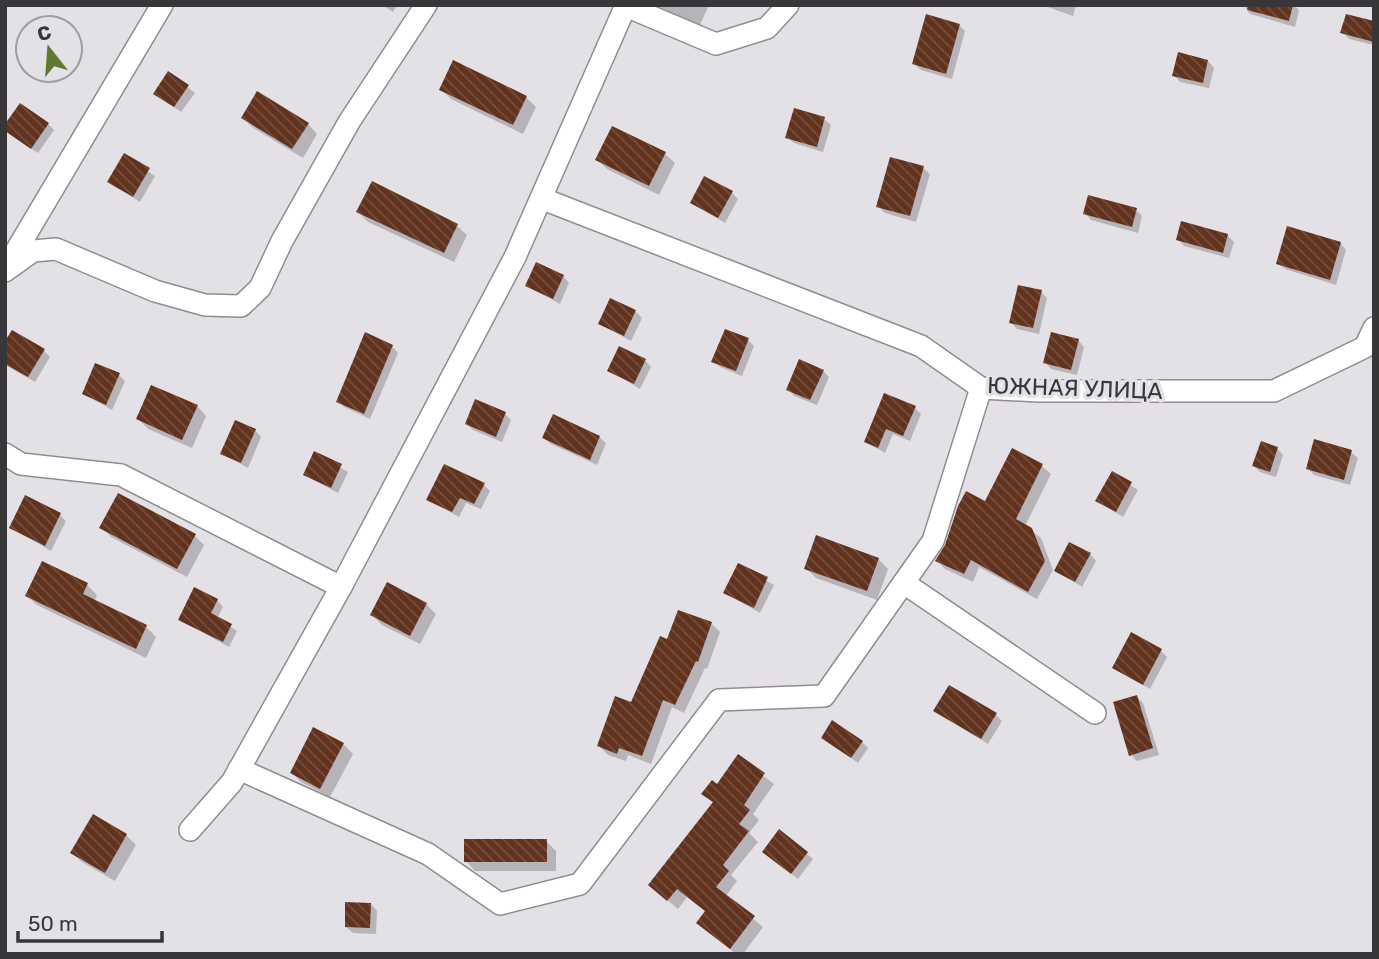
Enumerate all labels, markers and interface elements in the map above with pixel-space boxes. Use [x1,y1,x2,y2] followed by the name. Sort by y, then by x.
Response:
[14,14,84,84] north arrow
[34,20,54,46] text: С
[987,371,1163,405] street label: ЮЖНАЯ УЛИЦА
[18,900,161,944] scale bar
[28,911,78,936] text: 50 m

